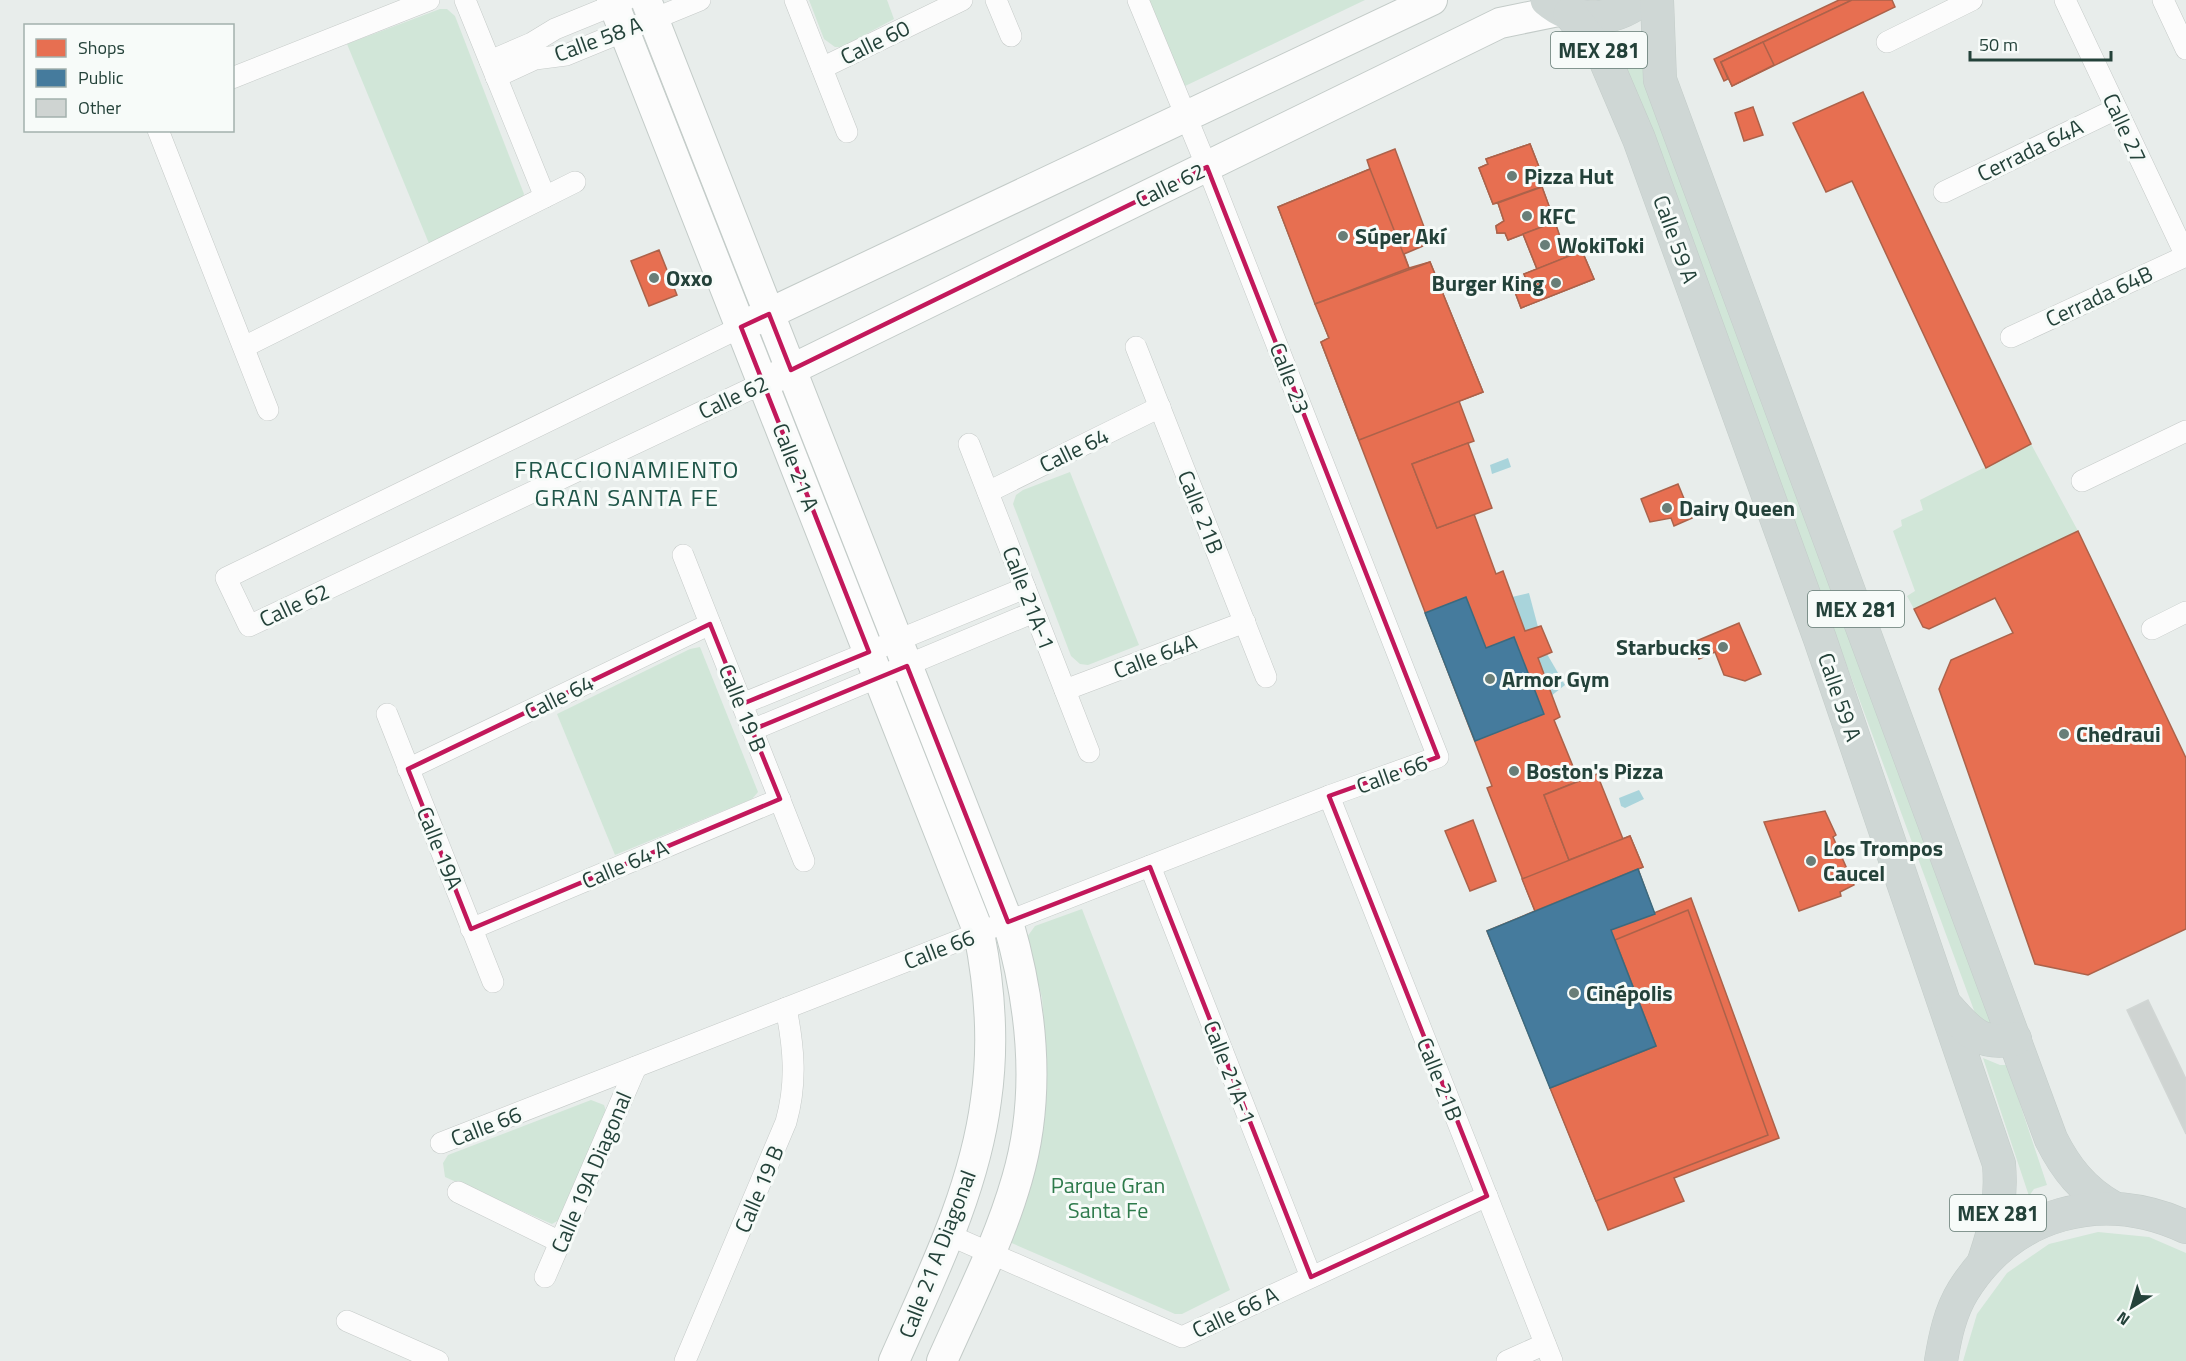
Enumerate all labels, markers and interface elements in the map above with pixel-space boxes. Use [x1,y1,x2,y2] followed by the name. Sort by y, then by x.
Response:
[549,7,647,71] street label: Calle 58 A
[834,11,916,73] street label: Calle 60
[24,24,234,132] legend
[1970,24,2111,62] scale bar
[1979,31,2018,58] text: 50 m
[1551,32,1647,68] road number: MEX 281
[78,34,125,61] text: Shops
[78,64,124,91] text: Public
[2094,87,2156,169] street label: Calle 27
[78,94,121,121] text: Other
[1971,110,2089,190] street label: Cerrada 64A
[1129,154,1211,216] street label: Calle 62
[1524,159,1614,193] place label: Pizza Hut
[1505,169,1519,183] marker: Pizza Hut
[1644,190,1708,288] street label: Calle 59 A
[1539,199,1576,233] place label: KFC
[1520,209,1534,223] marker: KFC
[1355,219,1448,253] place label: Súper Akí
[1557,228,1645,262] place label: WokiToki
[1336,229,1350,243] marker: Súper Akí
[1538,238,1552,252] marker: WokiToki
[2040,256,2158,336] street label: Cerrada 64B
[666,261,713,295] place label: Oxxo
[1432,266,1544,300] place label: Burger King
[647,271,661,285] marker: Oxxo
[1549,276,1563,290] marker: Burger King
[1261,337,1319,419] street label: Calle 23
[692,366,774,428] street label: Calle 62
[764,418,828,516] street label: Calle 21 A
[1033,419,1115,481] street label: Calle 64
[514,451,740,515] district label: FRACCIONAMIENTO GRAN SANTA FE
[1169,465,1233,559] street label: Calle 21B
[1679,491,1795,525] place label: Dairy Queen
[1660,501,1674,515] marker: Dairy Queen
[994,541,1064,655] street label: Calle 21A-1
[253,574,335,636] street label: Calle 62
[1808,591,1904,627] road number: MEX 281
[1108,625,1202,687] street label: Calle 64A
[1616,630,1711,664] place label: Starbucks
[1716,640,1730,654] marker: Starbucks
[1809,648,1871,746] street label: Calle 59 A
[710,659,776,757] street label: Calle 19 B
[1502,662,1609,696] place label: Armor Gym
[518,666,600,728] street label: Calle 64
[1483,672,1497,686] marker: Armor Gym
[2076,717,2161,751] place label: Chedraui
[2057,727,2071,741] marker: Chedraui
[1352,745,1432,803] street label: Calle 66
[1526,754,1663,788] place label: Boston's Pizza
[1507,764,1521,778] marker: Boston's Pizza
[408,801,472,895] street label: Calle 19A
[576,830,674,898] street label: Calle 64 A
[1823,831,1943,890] place label: Los Trompos Caucel
[1804,854,1818,868] marker: Los Trompos Caucel
[898,920,980,978] street label: Calle 66
[1586,976,1673,1010] place label: Cinépolis
[1567,986,1581,1000] marker: Cinépolis
[1195,1015,1265,1129] street label: Calle 21A-1
[1408,1032,1472,1126] street label: Calle 21B
[542,1086,640,1258] street label: Calle 19A Diagonal
[445,1097,527,1155] street label: Calle 66
[725,1140,793,1238] street label: Calle 19 B
[889,1165,985,1343] street label: Calle 21 A Diagonal
[1051,1168,1165,1227] park label: Parque Gran Santa Fe
[1950,1195,2046,1231] road number: MEX 281
[1186,1277,1284,1347] street label: Calle 66 A
[2102,1277,2162,1337] north arrow
[2111,1306,2135,1332] text: N

